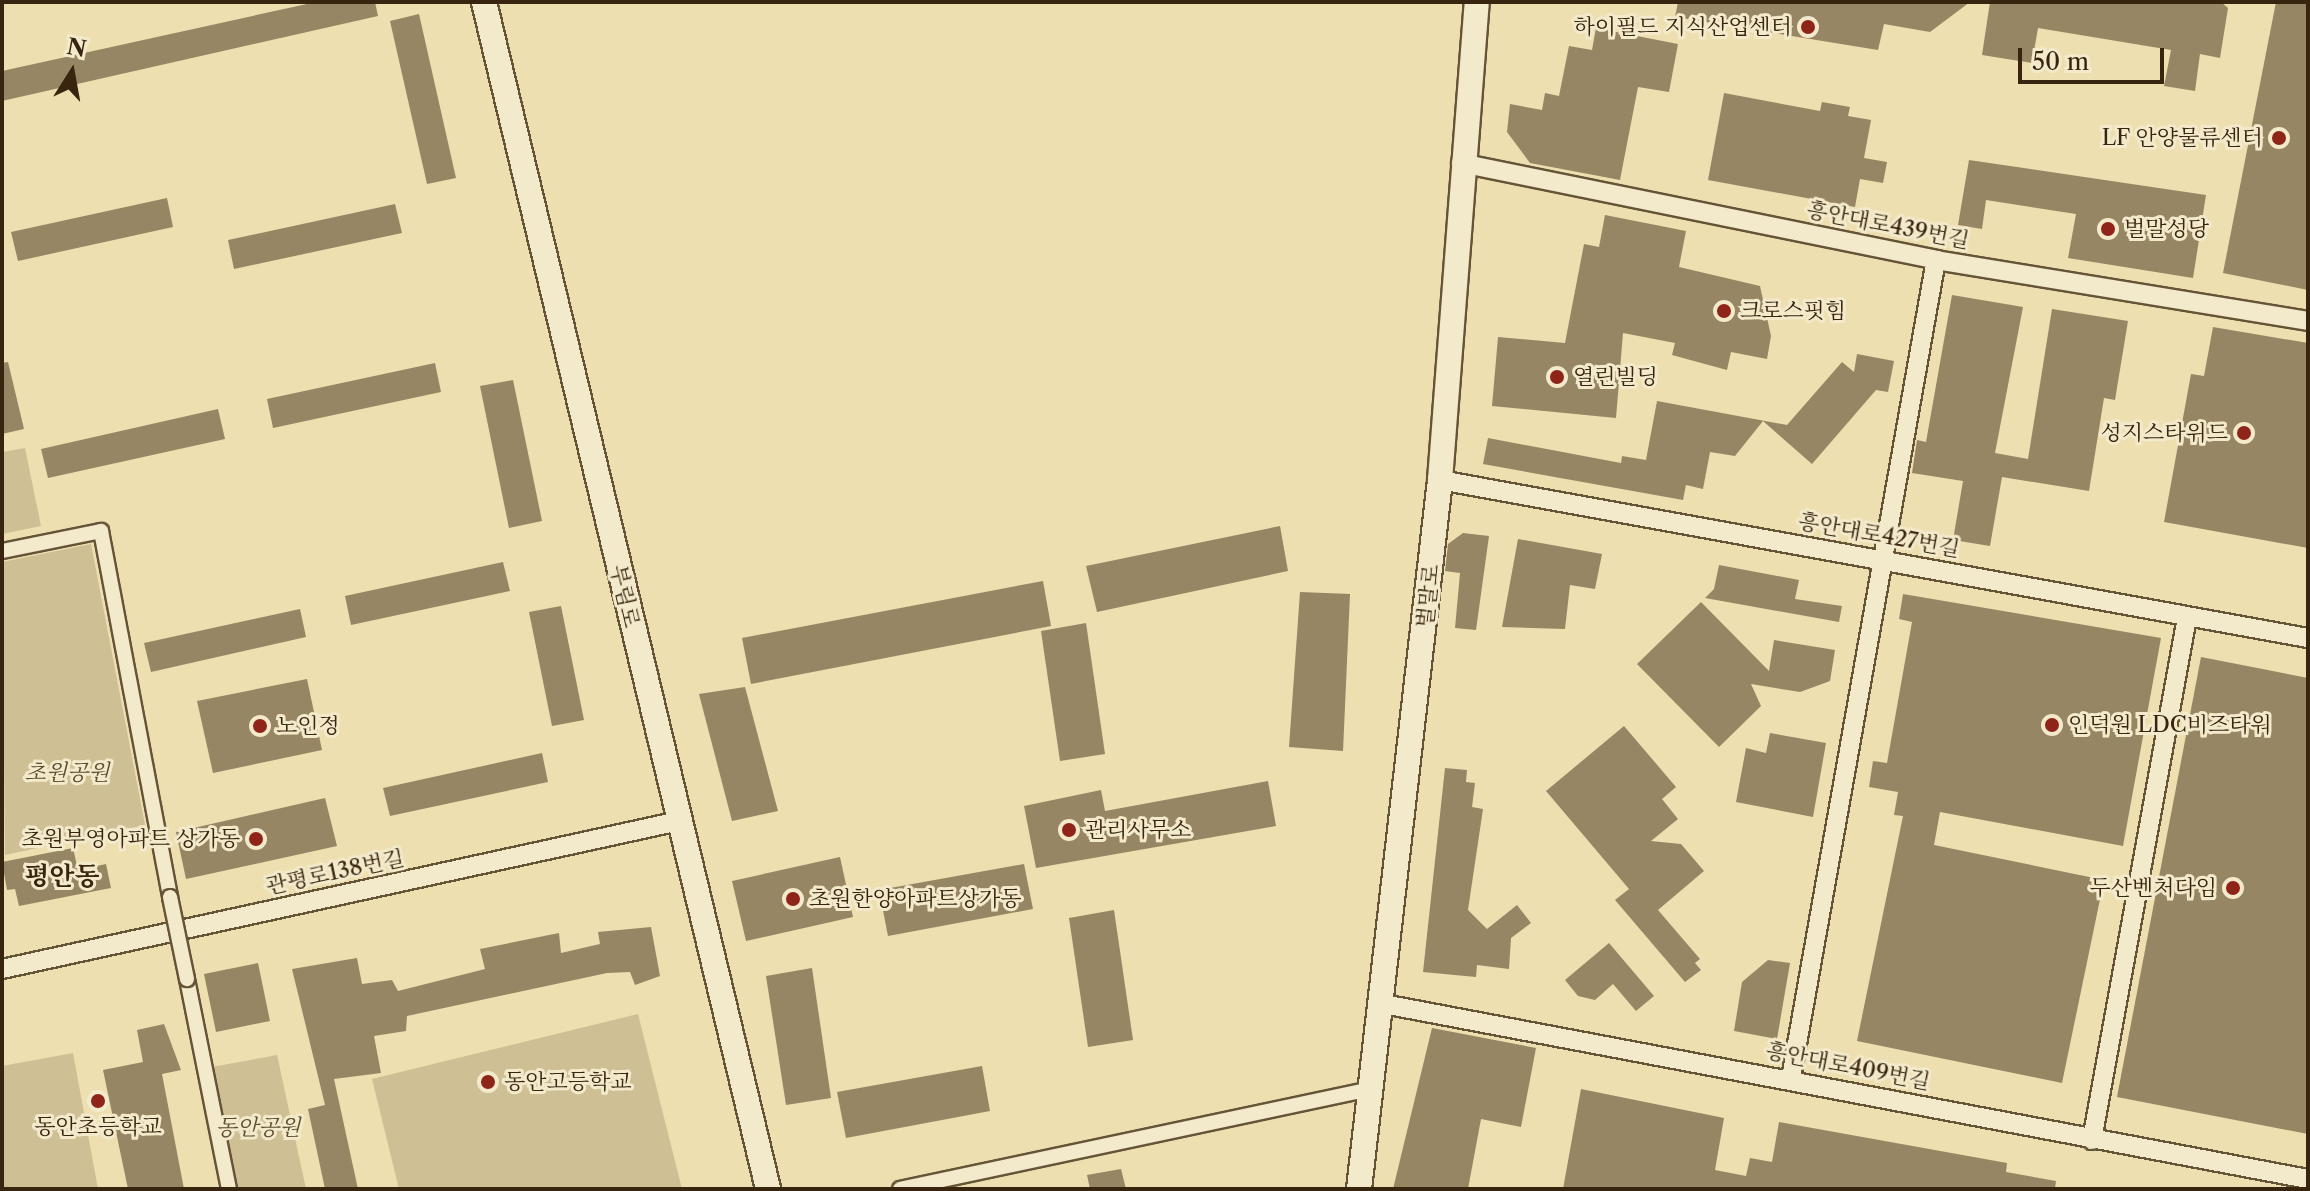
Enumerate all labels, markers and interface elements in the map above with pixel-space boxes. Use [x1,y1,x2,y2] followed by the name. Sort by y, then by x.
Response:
[1574,14,1792,40] place label: 하이필드 지식산업센터
[1799,18,1817,36] marker: 하이필드 지식산업센터
[32,32,112,112] north arrow
[2022,32,2168,82] scale bar
[65,33,89,63] text: N
[2032,47,2089,76] text: 50 m
[2101,125,2263,151] place label: LF 안양물류센터
[2270,129,2288,147] marker: LF 안양물류센터
[1804,196,1972,254] street label: 흥안대로439번길
[2124,216,2209,242] place label: 벌말성당
[2099,220,2117,238] marker: 벌말성당
[1740,298,1846,324] place label: 크로스핏힘
[1715,302,1733,320] marker: 크로스핏힘
[1573,364,1658,390] place label: 열린빌딩
[1548,368,1566,386] marker: 열린빌딩
[2100,420,2228,446] place label: 성지스타위드
[2235,424,2253,442] marker: 성지스타위드
[1796,508,1962,562] street label: 흥안대로427번길
[605,562,645,630] street label: 부림로
[1412,563,1444,629] street label: 벌말로
[2068,712,2272,738] place label: 인덕원 LDC비즈타워
[276,713,340,739] place label: 노인정
[2043,716,2061,734] marker: 인덕원 LDC비즈타워
[251,717,269,735] marker: 노인정
[24,760,110,786] park label: 초원공원
[1085,817,1191,843] place label: 관리사무소
[1060,821,1078,839] marker: 관리사무소
[22,826,240,852] place label: 초원부영아파트 상가동
[247,830,265,848] marker: 초원부영아파트 상가동
[263,844,407,900] street label: 관평로138번길
[24,861,100,893] district label: 평안동
[2089,875,2217,901] place label: 두산벤처다임
[2224,879,2242,897] marker: 두산벤처다임
[809,886,1022,912] place label: 초원한양아파트상가동
[784,890,802,908] marker: 초원한양아파트상가동
[1763,1037,1933,1095] street label: 흥안대로409번길
[504,1069,632,1095] place label: 동안고등학교
[479,1073,497,1091] marker: 동안고등학교
[89,1092,107,1110] marker: 동안초등학교
[34,1114,162,1140] place label: 동안초등학교
[215,1115,301,1141] park label: 동안공원

